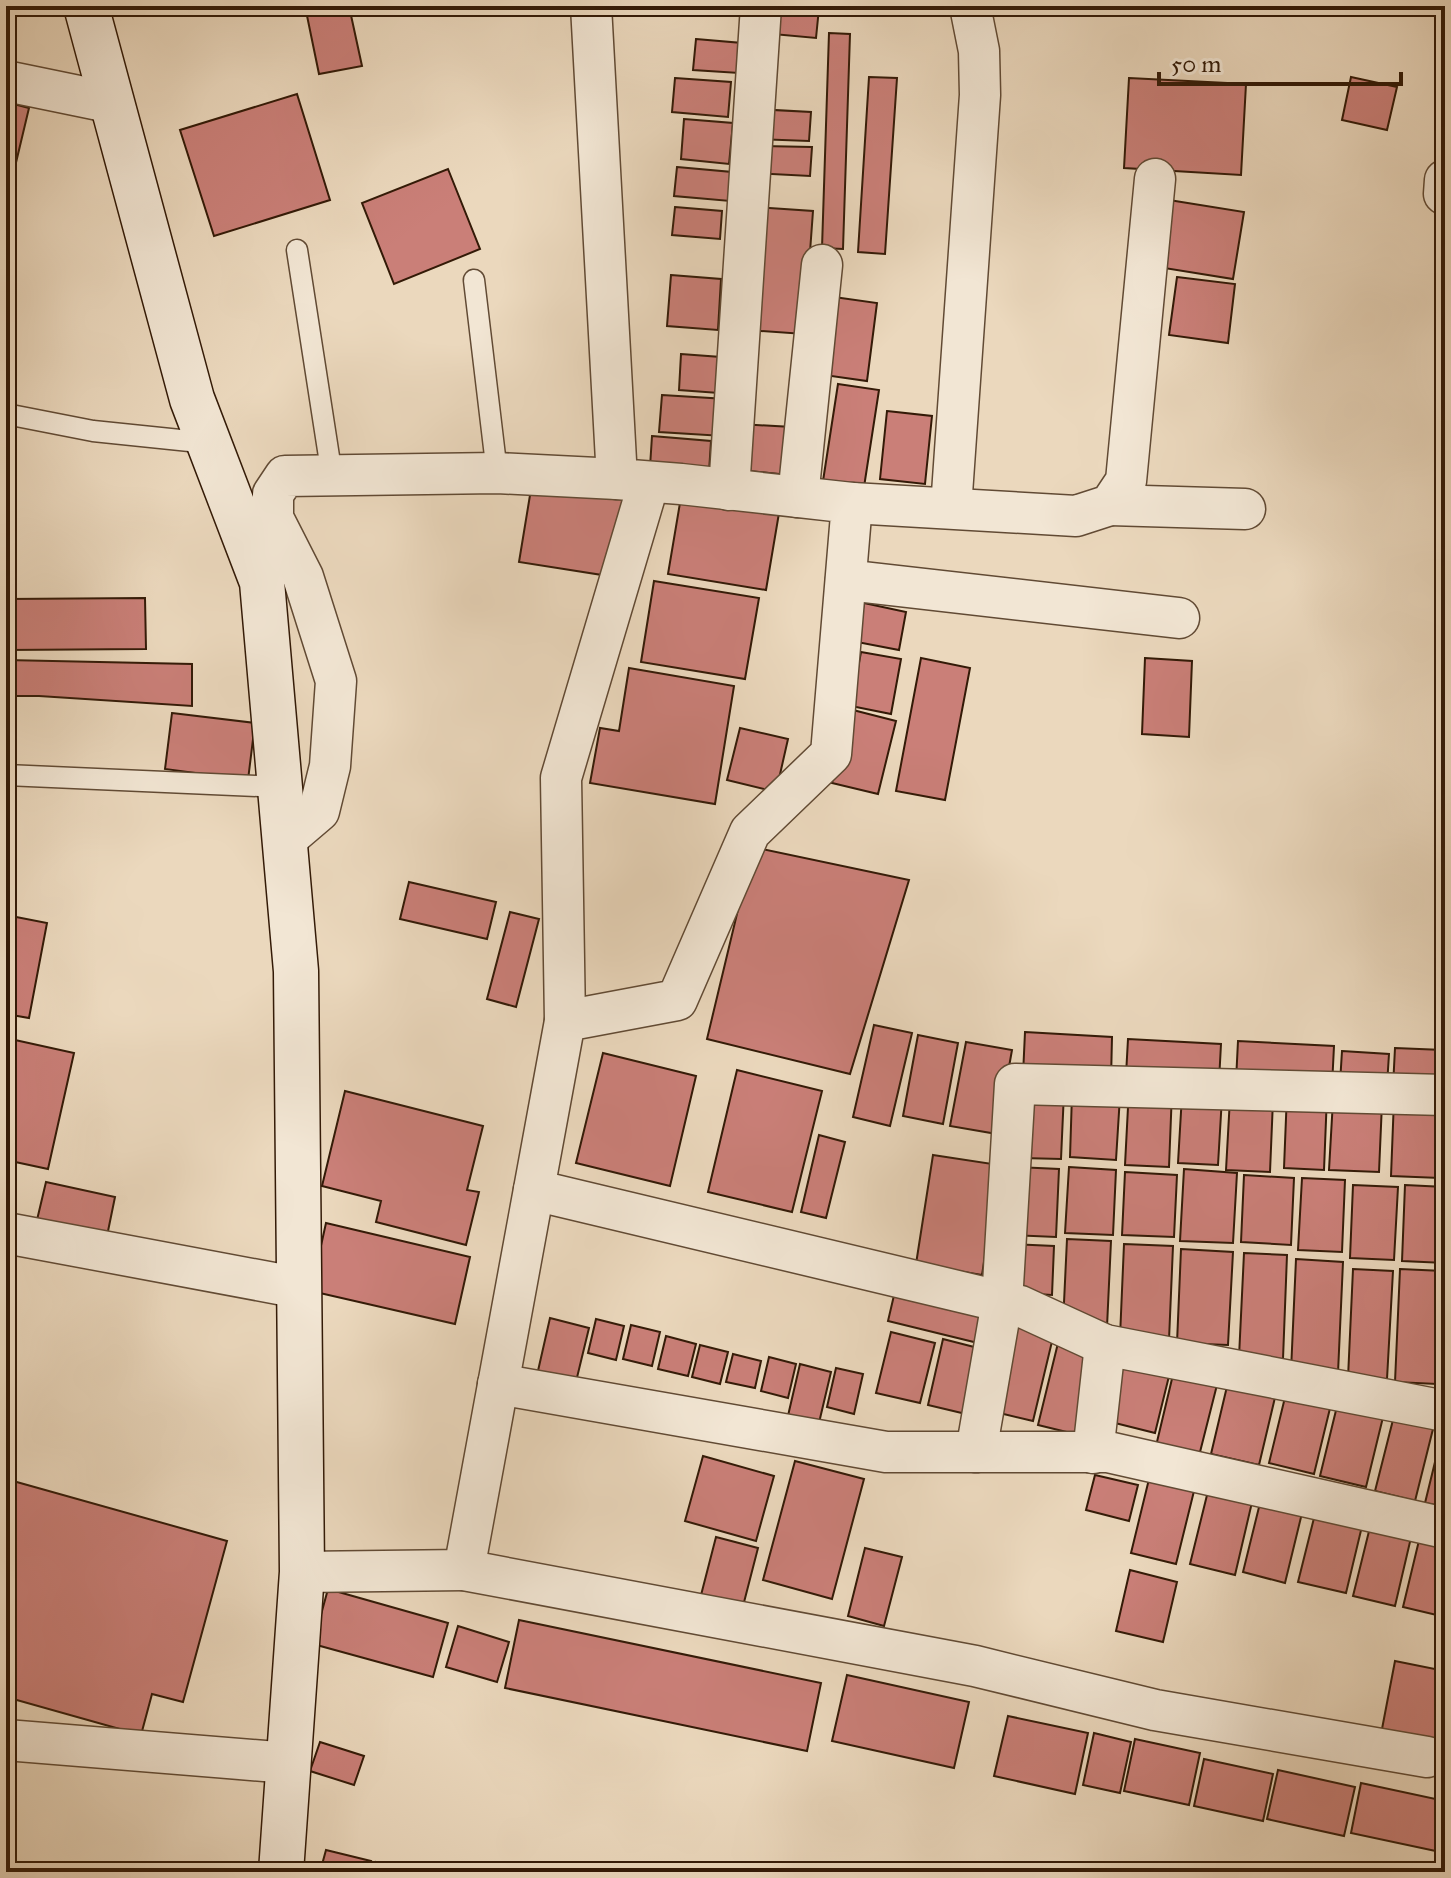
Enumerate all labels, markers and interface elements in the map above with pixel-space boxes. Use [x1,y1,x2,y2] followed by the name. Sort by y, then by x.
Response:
[1159,36,1401,86] scale bar
[1171,49,1221,79] text: 50 m

